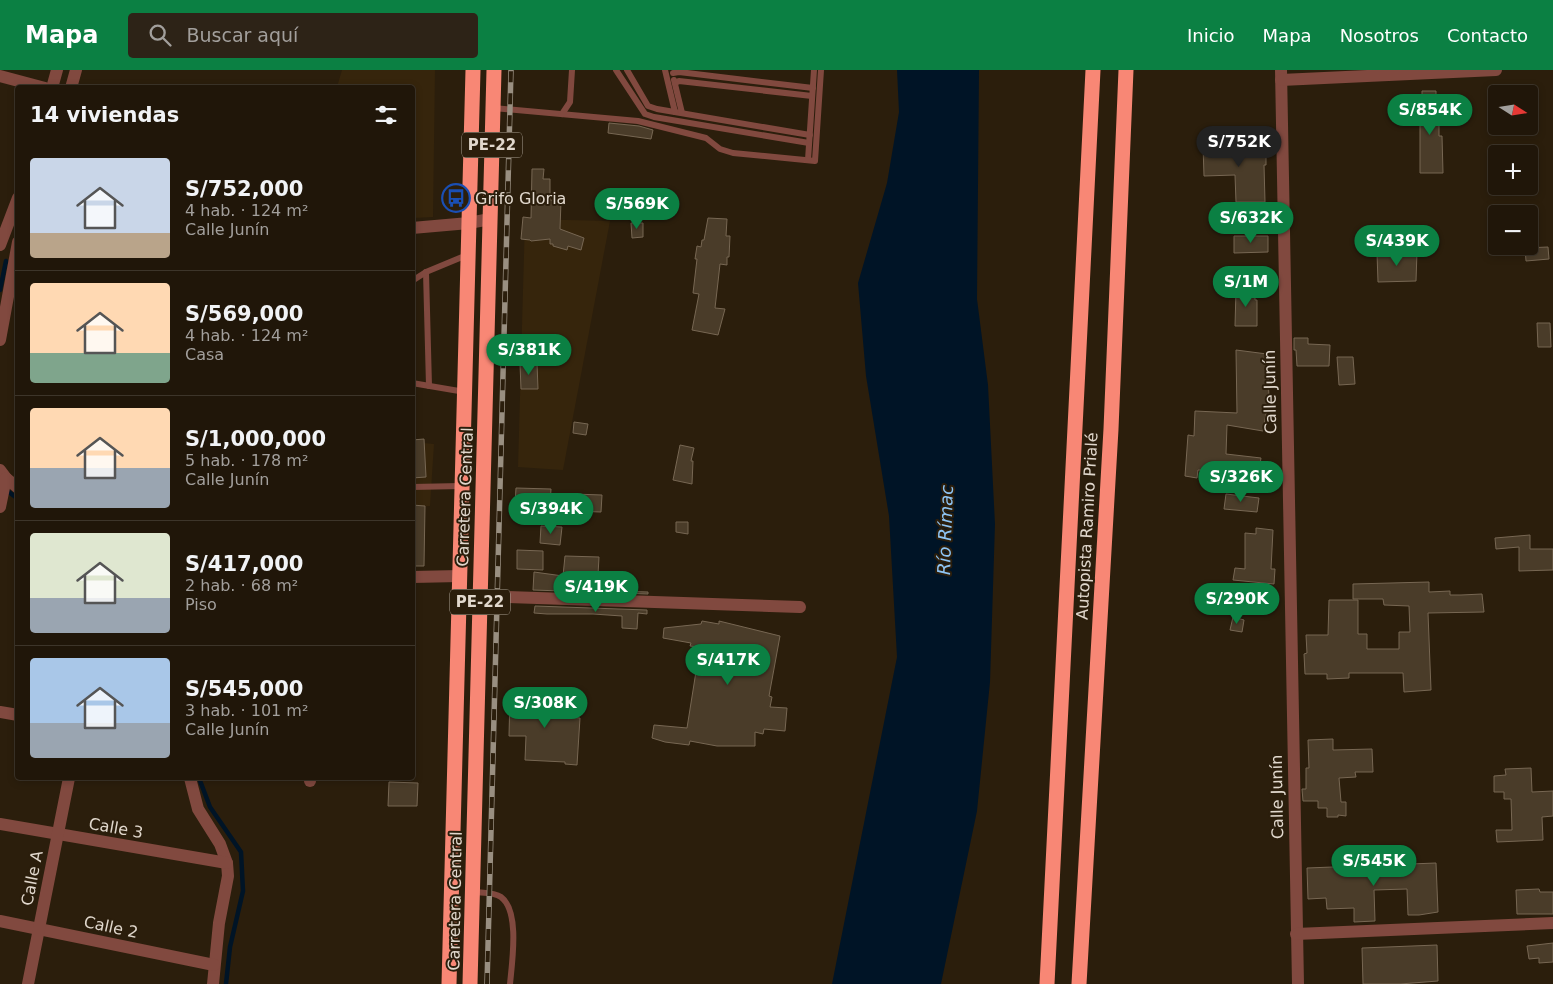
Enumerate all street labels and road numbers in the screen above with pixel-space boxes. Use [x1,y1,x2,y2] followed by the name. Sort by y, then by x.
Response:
[462,132,522,158] road number: PE-22
[1260,350,1280,434] street label: Calle Junín
[453,427,477,567] street label: Carretera Central
[1073,432,1101,620] street label: Autopista Ramiro Prialé
[450,590,510,614] road number: PE-22
[1267,755,1287,839] street label: Calle Junín
[87,814,145,842] street label: Calle 3
[444,831,466,971] street label: Carretera Central
[17,849,47,907] street label: Calle A
[82,912,140,942] street label: Calle 2

